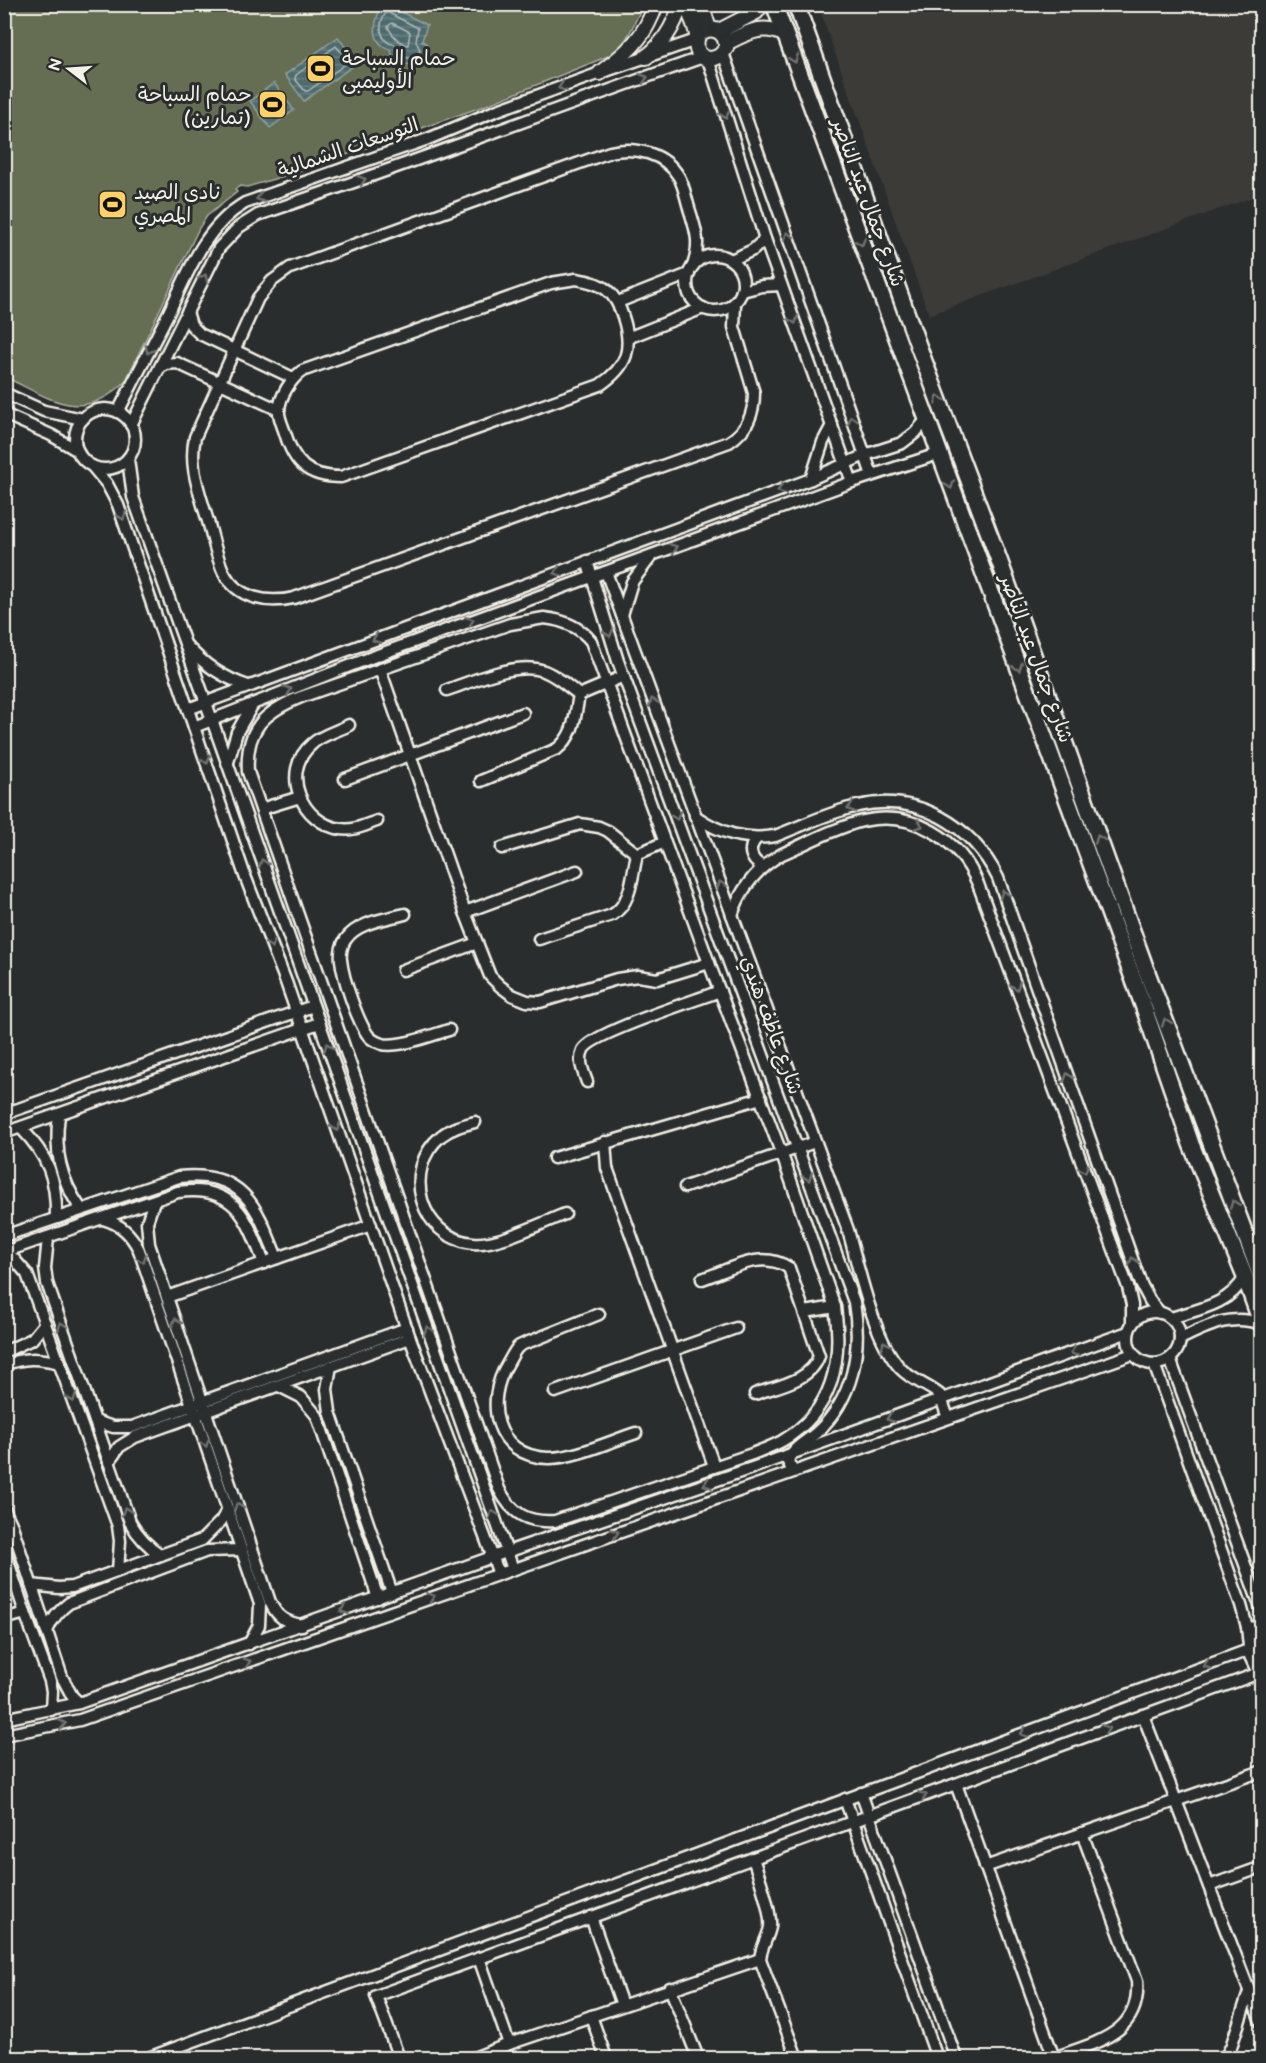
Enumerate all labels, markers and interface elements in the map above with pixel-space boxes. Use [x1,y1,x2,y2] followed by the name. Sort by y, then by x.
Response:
[39,39,99,99] north arrow
[342,47,455,94] place label: حمام السباحة الأوليمبى
[305,53,337,85] sports icon: حمام السباحة الأوليمبى
[787,53,800,64] one-way arrow
[45,57,67,74] text: N
[638,72,649,85] one-way arrow
[557,80,568,92] one-way arrow
[138,83,251,130] place label: حمام السباحة (تمارين)
[256,89,288,121] sports icon: حمام السباحة (تمارين)
[718,109,731,120] one-way arrow
[275,113,422,183] street label: التوسعات الشمالية
[825,113,910,290] street label: شارع جمال عبد الناصر
[356,175,367,187] one-way arrow
[134,181,221,230] place label: نادى الصيد المصري
[97,188,129,220] sports icon: نادى الصيد المصري
[256,190,266,203] one-way arrow
[782,231,795,242] one-way arrow
[854,237,867,247] one-way arrow
[197,274,208,285] one-way arrow
[786,314,799,324] one-way arrow
[145,344,156,355] one-way arrow
[934,394,946,405] one-way arrow
[847,415,860,426] one-way arrow
[942,479,955,490] one-way arrow
[776,482,787,495] one-way arrow
[114,510,127,521] one-way arrow
[668,542,678,555] one-way arrow
[554,564,564,577] one-way arrow
[993,569,1078,746] street label: شارع جمال عبد الناصر
[465,616,475,629] one-way arrow
[602,627,614,638] one-way arrow
[371,632,381,645] one-way arrow
[1011,661,1024,672] one-way arrow
[282,685,293,697] one-way arrow
[648,697,661,708] one-way arrow
[198,754,211,765] one-way arrow
[846,801,857,813] one-way arrow
[668,810,681,821] one-way arrow
[913,818,924,830] one-way arrow
[1093,834,1106,845] one-way arrow
[258,858,271,869] one-way arrow
[715,880,728,891] one-way arrow
[998,889,1011,899] one-way arrow
[264,937,276,948] one-way arrow
[733,953,807,1099] street label: شارع عاطف هندي
[1009,980,1021,991] one-way arrow
[1160,1017,1173,1028] one-way arrow
[322,1042,335,1053] one-way arrow
[1063,1073,1076,1083] one-way arrow
[329,1121,342,1132] one-way arrow
[1076,1163,1089,1174] one-way arrow
[801,1171,814,1181] one-way arrow
[1229,1199,1241,1210] one-way arrow
[135,1253,148,1263] one-way arrow
[1128,1256,1141,1267] one-way arrow
[170,1317,183,1328] one-way arrow
[57,1321,69,1332] one-way arrow
[422,1325,435,1336] one-way arrow
[880,1341,892,1352] one-way arrow
[1069,1344,1079,1357] one-way arrow
[64,1392,77,1403] one-way arrow
[885,1411,896,1424] one-way arrow
[198,1437,211,1448] one-way arrow
[702,1476,712,1489] one-way arrow
[232,1502,245,1513] one-way arrow
[120,1506,133,1516] one-way arrow
[488,1509,501,1520] one-way arrow
[609,1528,620,1541] one-way arrow
[425,1592,436,1605] one-way arrow
[339,1603,350,1616] one-way arrow
[241,1656,251,1669] one-way arrow
[1202,1658,1213,1671] one-way arrow
[57,1718,67,1731] one-way arrow
[1101,1723,1111,1736] one-way arrow
[1019,1725,1030,1738] one-way arrow
[917,1790,928,1803] one-way arrow

